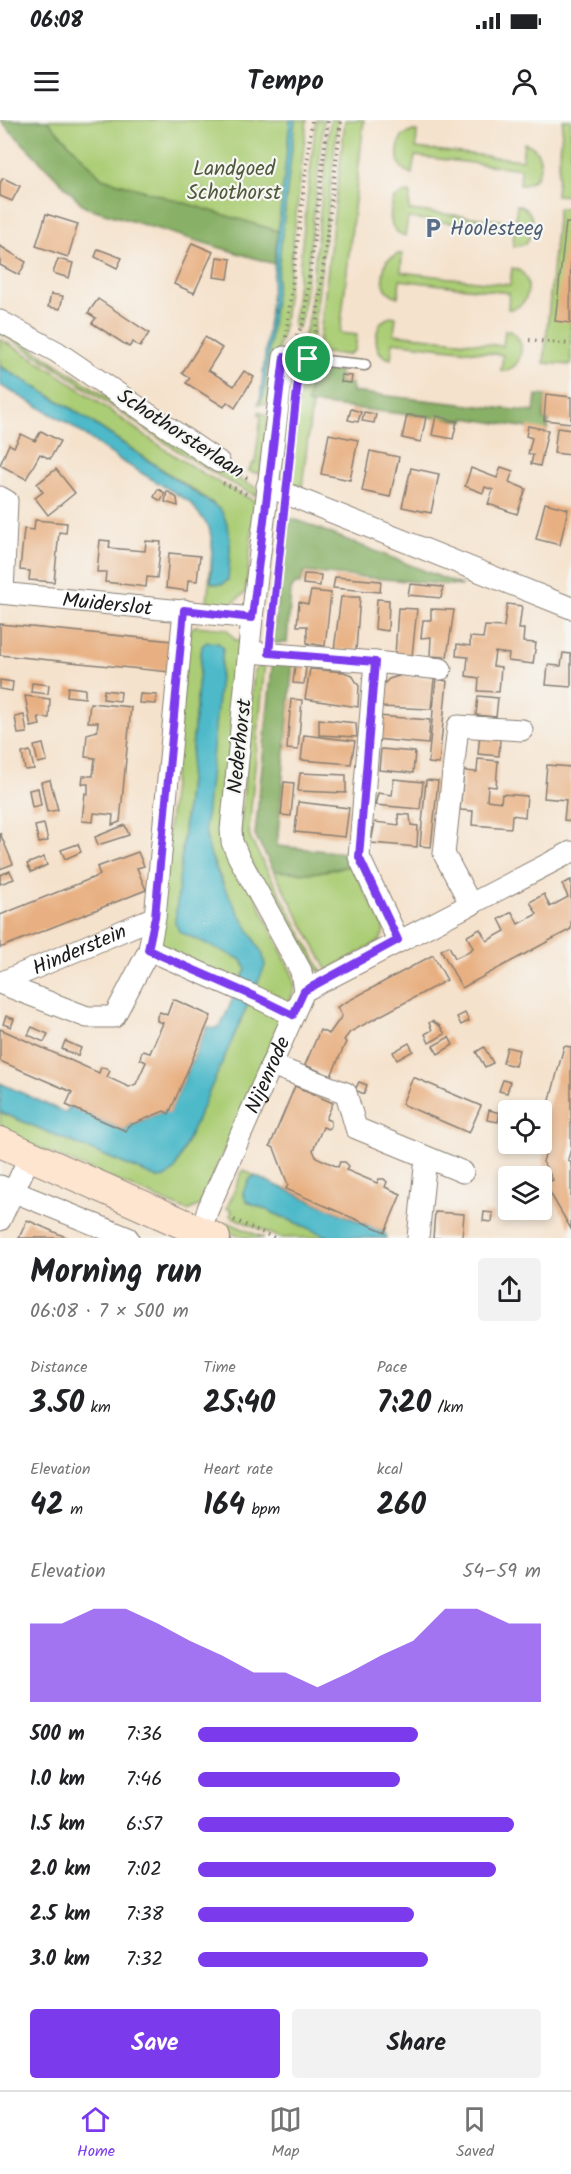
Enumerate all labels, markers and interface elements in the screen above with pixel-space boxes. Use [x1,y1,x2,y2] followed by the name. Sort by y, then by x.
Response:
[30,4,83,39] text: 06:08
[247,60,324,103] text: Tempo
[30,65,63,98] icon: menu
[508,65,541,98] icon: person
[187,153,282,210] park label: Landgoed Schothorst
[450,213,544,246] place label: Hoolesteeg
[421,216,445,240] parking icon: Hoolesteeg
[282,333,333,384] pin
[291,342,324,375] icon: arrive
[110,380,251,488] street label: Schothorsterlaan
[61,584,155,626] street label: Muiderslot
[219,696,262,795] street label: Nederhorst
[27,916,132,985] street label: Hinderstein
[237,1031,300,1119] street label: Nijenrode
[498,1100,552,1220] map controls
[498,1100,552,1154] button: locate
[498,1166,552,1220] button: layers
[30,1247,202,1300] text: Morning run
[478,1258,541,1321] button: share
[30,1296,189,1328] text: 06:08 · 7 × 500 m
[30,1355,88,1380] text: Distance
[203,1355,236,1380] text: Time
[377,1355,407,1380] text: Pace
[30,1380,84,1428] text: 3.50
[203,1380,275,1428] text: 25:40
[377,1380,431,1428] text: 7:20
[84,1395,111,1420] text: km
[431,1395,463,1420] text: /km
[30,1457,91,1482] text: Elevation
[203,1457,273,1482] text: Heart rate
[377,1457,403,1482] text: kcal
[30,1482,64,1530] text: 42
[203,1482,245,1530] text: 164
[377,1482,426,1530] text: 260
[64,1497,83,1522] text: m
[245,1497,280,1522] text: bpm
[30,1556,106,1588] text: Elevation
[463,1556,541,1588] text: 54–59 m
[30,1719,85,1751] text: 500 m
[126,1719,163,1751] text: 7:36
[30,1764,85,1796] text: 1.0 km
[126,1764,162,1796] text: 7:46
[30,1809,85,1841] text: 1.5 km
[126,1809,162,1841] text: 6:57
[30,1854,91,1886] text: 2.0 km
[126,1854,162,1886] text: 7:02
[30,1899,90,1931] text: 2.5 km
[126,1899,164,1931] text: 7:38
[30,1944,90,1976] text: 3.0 km
[126,1944,163,1976] text: 7:32
[30,2009,280,2078] button: Save
[292,2009,541,2078] button: Share
[77,2103,115,2164] tab: Home
[269,2103,302,2164] tab: Map
[456,2103,494,2164] tab: Saved

